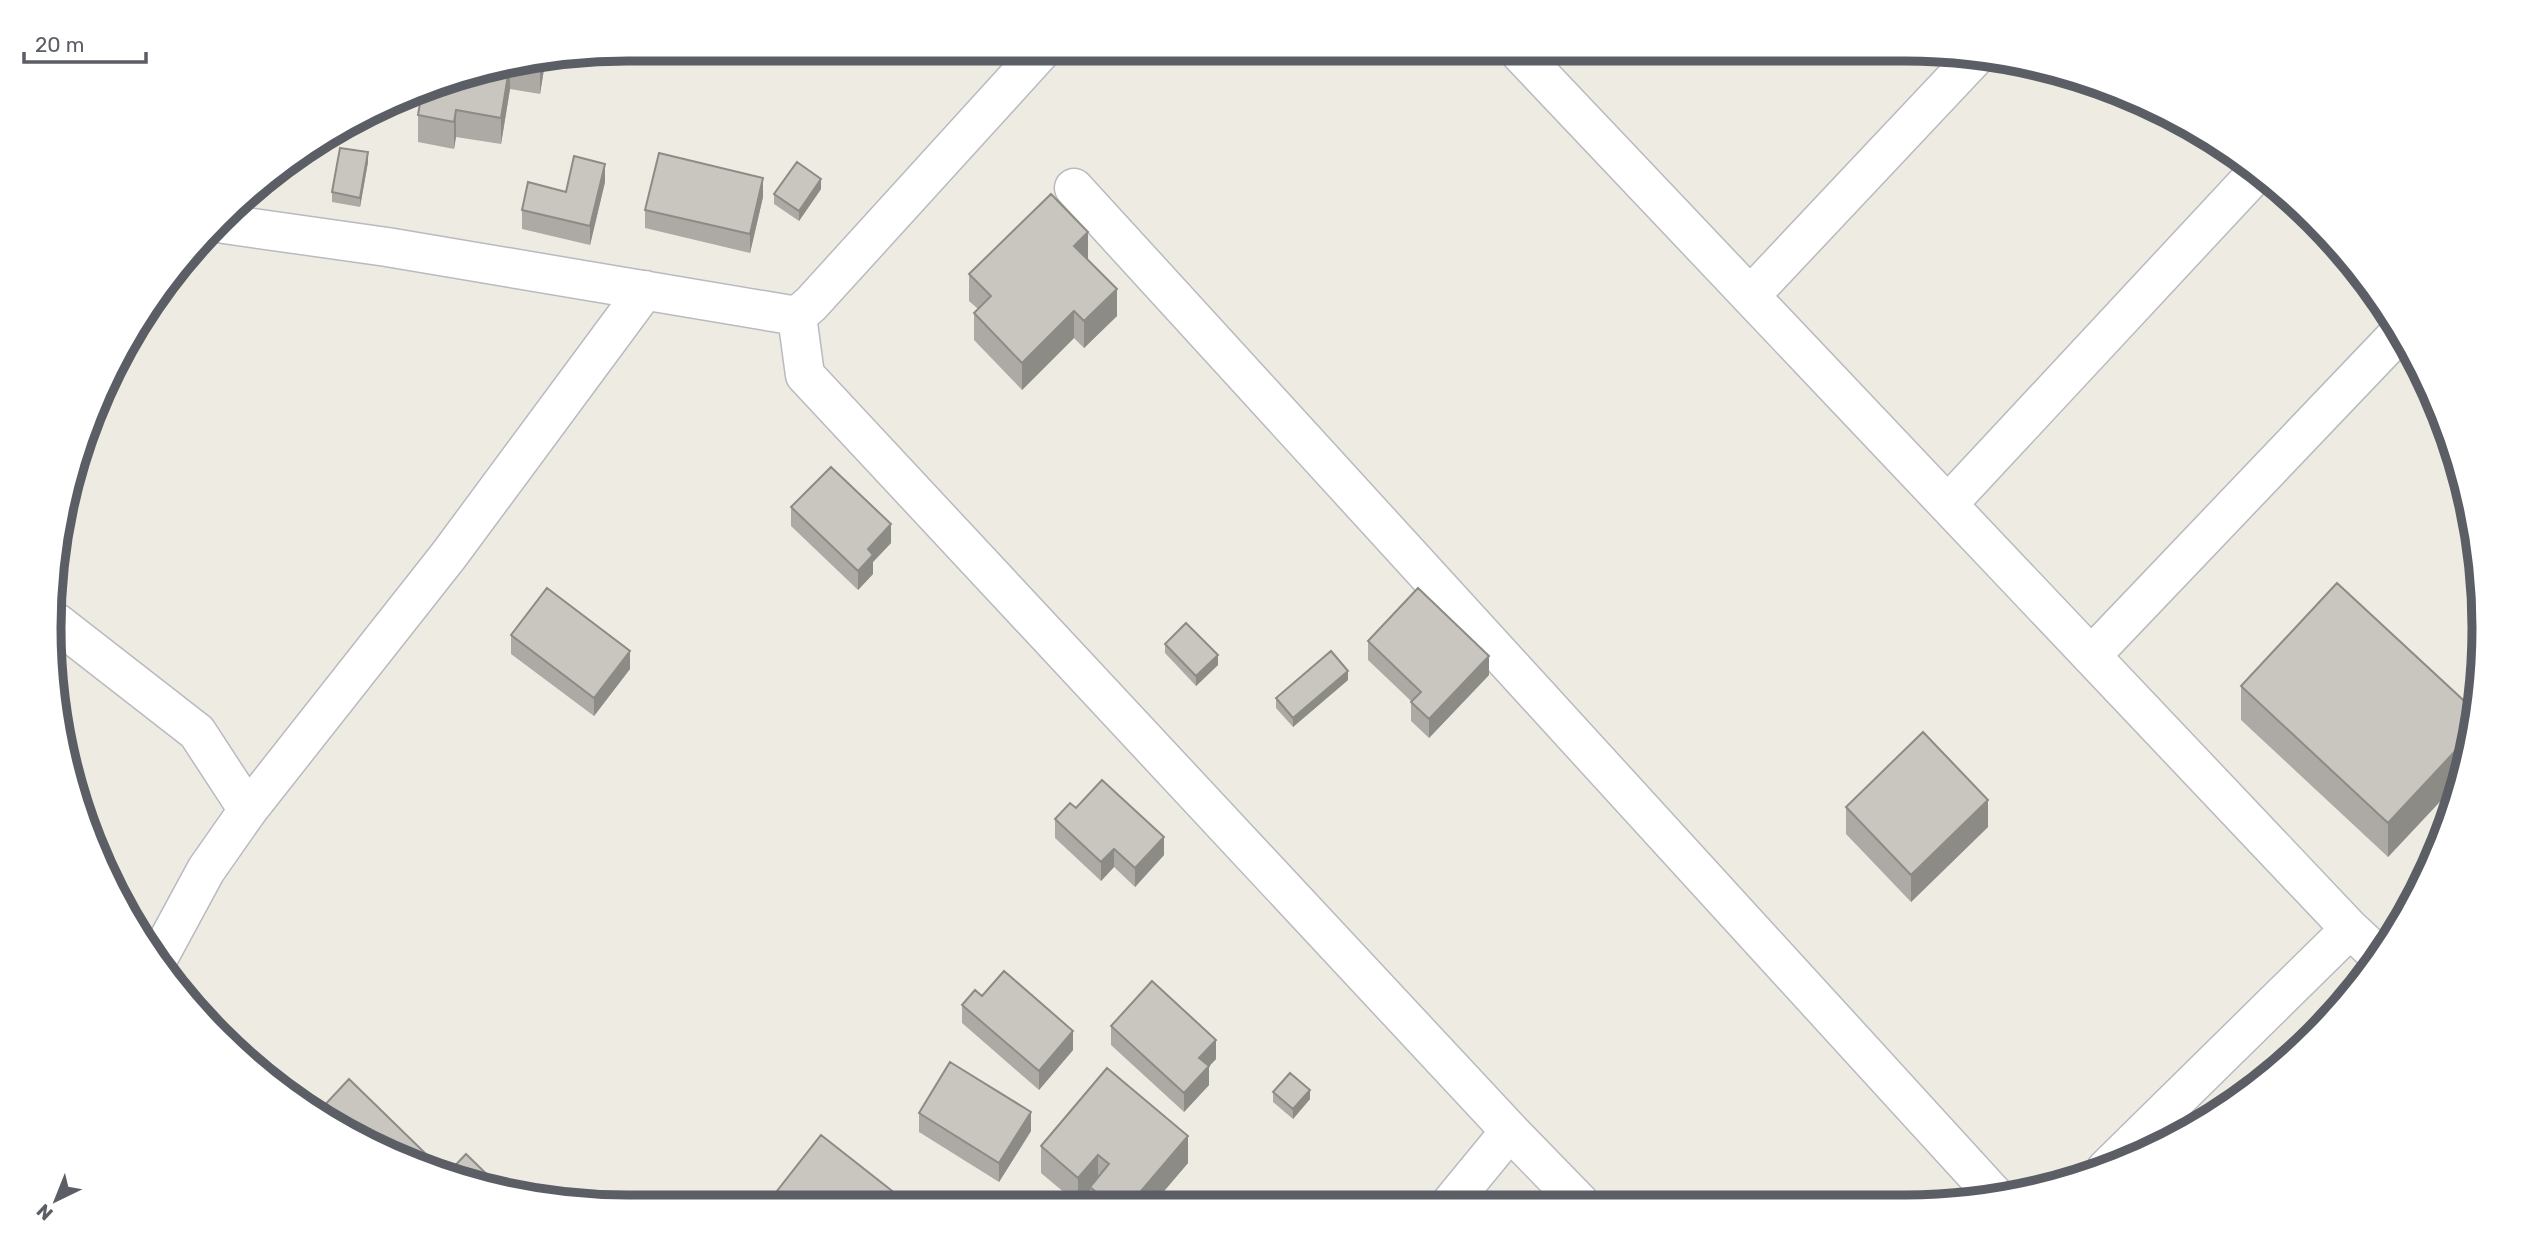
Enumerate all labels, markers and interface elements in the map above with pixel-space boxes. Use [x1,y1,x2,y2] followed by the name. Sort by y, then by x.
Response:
[24,21,147,65] scale bar
[35,32,84,57] text: 20 m
[21,1165,91,1235] north arrow
[32,1199,58,1225] text: N

